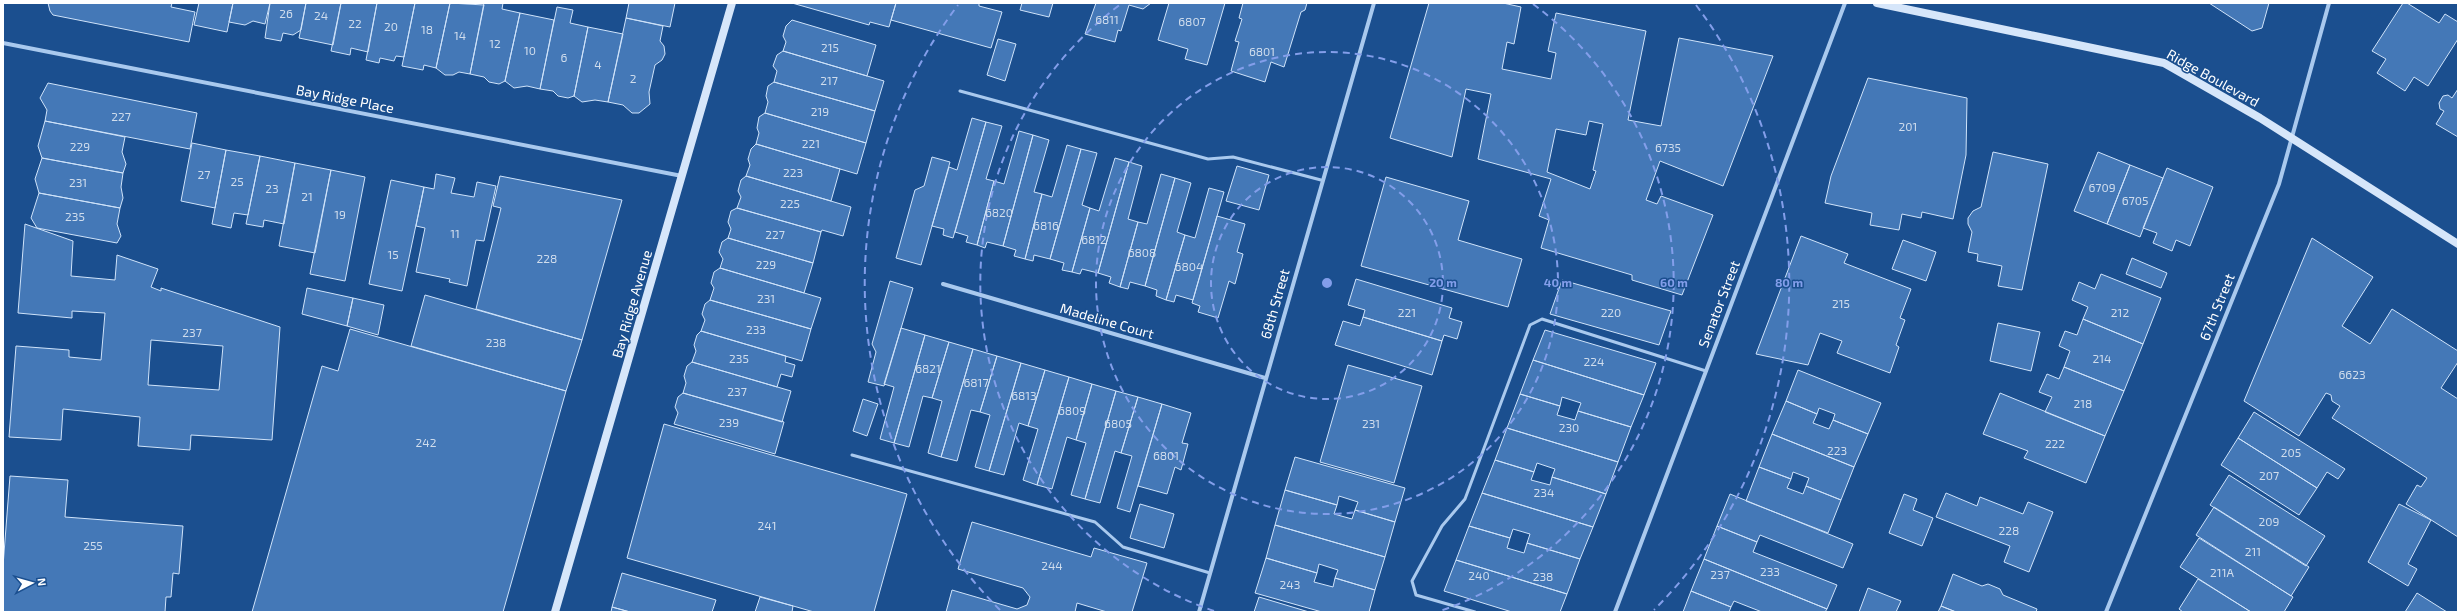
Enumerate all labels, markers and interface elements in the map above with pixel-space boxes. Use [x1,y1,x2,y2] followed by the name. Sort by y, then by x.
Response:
[279,6,293,20] house number: 26
[314,8,328,22] house number: 24
[1095,12,1119,26] house number: 6811
[1178,14,1206,28] house number: 6807
[348,16,362,30] house number: 22
[384,19,398,33] house number: 20
[421,22,433,36] house number: 18
[454,28,466,42] house number: 14
[489,36,501,50] house number: 12
[821,40,839,54] house number: 215
[524,43,536,57] house number: 10
[1249,44,1275,58] house number: 6801
[2164,45,2263,110] street label: Ridge Boulevard
[561,50,568,64] house number: 6
[594,57,602,71] house number: 4
[630,71,637,85] house number: 2
[820,73,838,87] house number: 217
[295,81,396,116] street label: Bay Ridge Place
[811,104,829,118] house number: 219
[111,109,131,123] house number: 227
[1899,119,1917,133] house number: 201
[802,136,820,150] house number: 221
[70,139,90,153] house number: 229
[1655,140,1681,154] house number: 6735
[783,165,803,179] house number: 223
[198,167,210,181] house number: 27
[230,174,244,188] house number: 25
[69,175,87,189] house number: 231
[2088,180,2116,194] house number: 6709
[265,181,279,195] house number: 23
[301,189,313,203] house number: 21
[2122,193,2148,207] house number: 6705
[780,196,800,210] house number: 225
[985,205,1013,219] house number: 6820
[334,207,346,221] house number: 19
[65,209,85,223] house number: 235
[1033,218,1059,232] house number: 6816
[450,226,460,240] house number: 11
[765,227,785,241] house number: 227
[1081,232,1107,246] house number: 6812
[1128,245,1156,259] house number: 6808
[387,247,399,261] house number: 15
[608,248,655,360] street label: Bay Ridge Avenue
[537,251,557,265] house number: 228
[756,257,776,271] house number: 229
[1694,258,1743,350] street label: Senator Street
[1175,259,1203,273] house number: 6804
[1256,267,1293,341] street label: 68th Street
[2195,271,2238,343] street label: 67th Street
[1429,275,1457,289] text: 20 m
[1544,275,1572,289] text: 40 m
[1660,275,1688,289] text: 60 m
[1775,275,1803,289] text: 80 m
[1320,276,1334,290] centre of rings
[757,291,775,305] house number: 231
[1832,296,1850,310] house number: 215
[1058,299,1156,342] street label: Madeline Court
[1398,305,1416,319] house number: 221
[1601,305,1621,319] house number: 220
[2111,305,2129,319] house number: 212
[746,322,766,336] house number: 233
[182,325,202,339] house number: 237
[486,335,506,349] house number: 238
[729,351,749,365] house number: 235
[2093,351,2111,365] house number: 214
[1584,354,1604,368] house number: 224
[915,361,941,375] house number: 6821
[2338,367,2366,381] house number: 6623
[963,375,989,389] house number: 6817
[727,384,747,398] house number: 237
[1011,388,1037,402] house number: 6813
[2074,396,2092,410] house number: 218
[1058,403,1086,417] house number: 6809
[719,415,739,429] house number: 239
[1104,416,1132,430] house number: 6805
[1362,416,1380,430] house number: 231
[1559,420,1579,434] house number: 230
[416,435,437,449] house number: 242
[2045,436,2065,450] house number: 222
[1827,443,1847,457] house number: 223
[2281,445,2301,459] house number: 205
[1153,448,1179,462] house number: 6801
[2259,468,2279,482] house number: 207
[1534,485,1554,499] house number: 234
[2259,514,2280,528] house number: 209
[758,518,776,532] house number: 241
[1999,523,2019,537] house number: 228
[83,538,103,552] house number: 255
[2245,544,2261,558] house number: 211
[1041,558,1063,572] house number: 244
[12,563,52,603] north arrow
[1760,564,1780,578] house number: 233
[2210,565,2234,579] house number: 211A
[1710,567,1730,581] house number: 237
[1468,568,1490,582] house number: 240
[1533,569,1553,583] house number: 238
[36,577,49,587] text: N
[1280,577,1300,591] house number: 243

